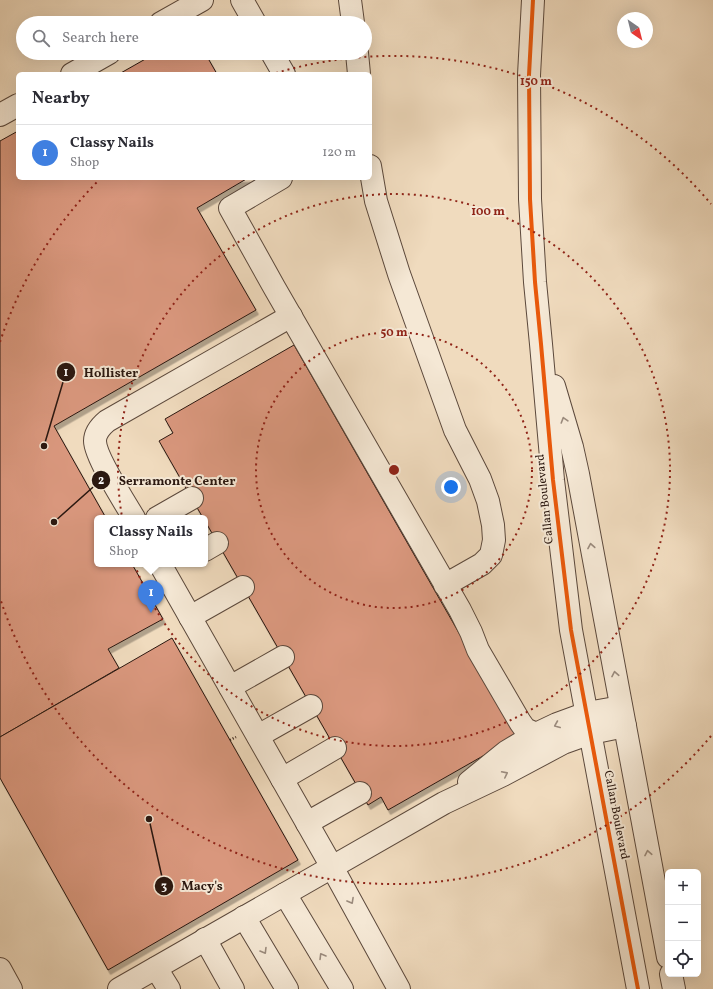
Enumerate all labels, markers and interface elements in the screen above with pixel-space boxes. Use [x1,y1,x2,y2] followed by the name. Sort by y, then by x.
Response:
[617,12,653,48] north arrow
[16,16,372,60] search box
[30,27,52,49] icon: search
[62,28,139,49] text: Search here
[520,74,552,90] text: 150 m
[32,87,90,110] text: Nearby
[70,133,154,154] text: Classy Nails
[42,144,48,162] text: 1
[322,144,356,162] text: 120 m
[70,154,99,172] text: Shop
[471,204,505,220] text: 100 m
[380,325,408,341] text: 50 m
[56,360,146,385] callout: Hollister
[64,365,69,381] text: 1
[84,365,138,383] text: Hollister
[560,416,569,423] one-way arrow
[532,453,558,545] street label: Callan Boulevard
[387,463,401,477] centre of rings
[91,468,244,493] callout: Serramonte Center
[98,473,104,489] text: 2
[119,473,235,491] text: Serramonte Center
[441,477,461,497] your location
[94,515,208,567] popup
[109,522,193,543] text: Classy Nails
[109,543,138,561] text: Shop
[588,543,596,550] one-way arrow
[138,580,164,613] pin: 1
[612,671,620,677] one-way arrow
[554,720,561,728] one-way arrow
[600,769,633,861] street label: Callan Boulevard
[500,771,508,779] one-way arrow
[645,850,653,856] one-way arrow
[665,869,701,977] map controls
[665,869,701,905] button: +
[154,873,231,898] callout: Macy's
[181,878,223,896] text: Macy's
[161,879,167,895] text: 3
[346,897,354,904] one-way arrow
[665,905,701,941] button: −
[665,941,701,977] button: locate
[259,947,267,954] one-way arrow
[319,953,327,960] one-way arrow

